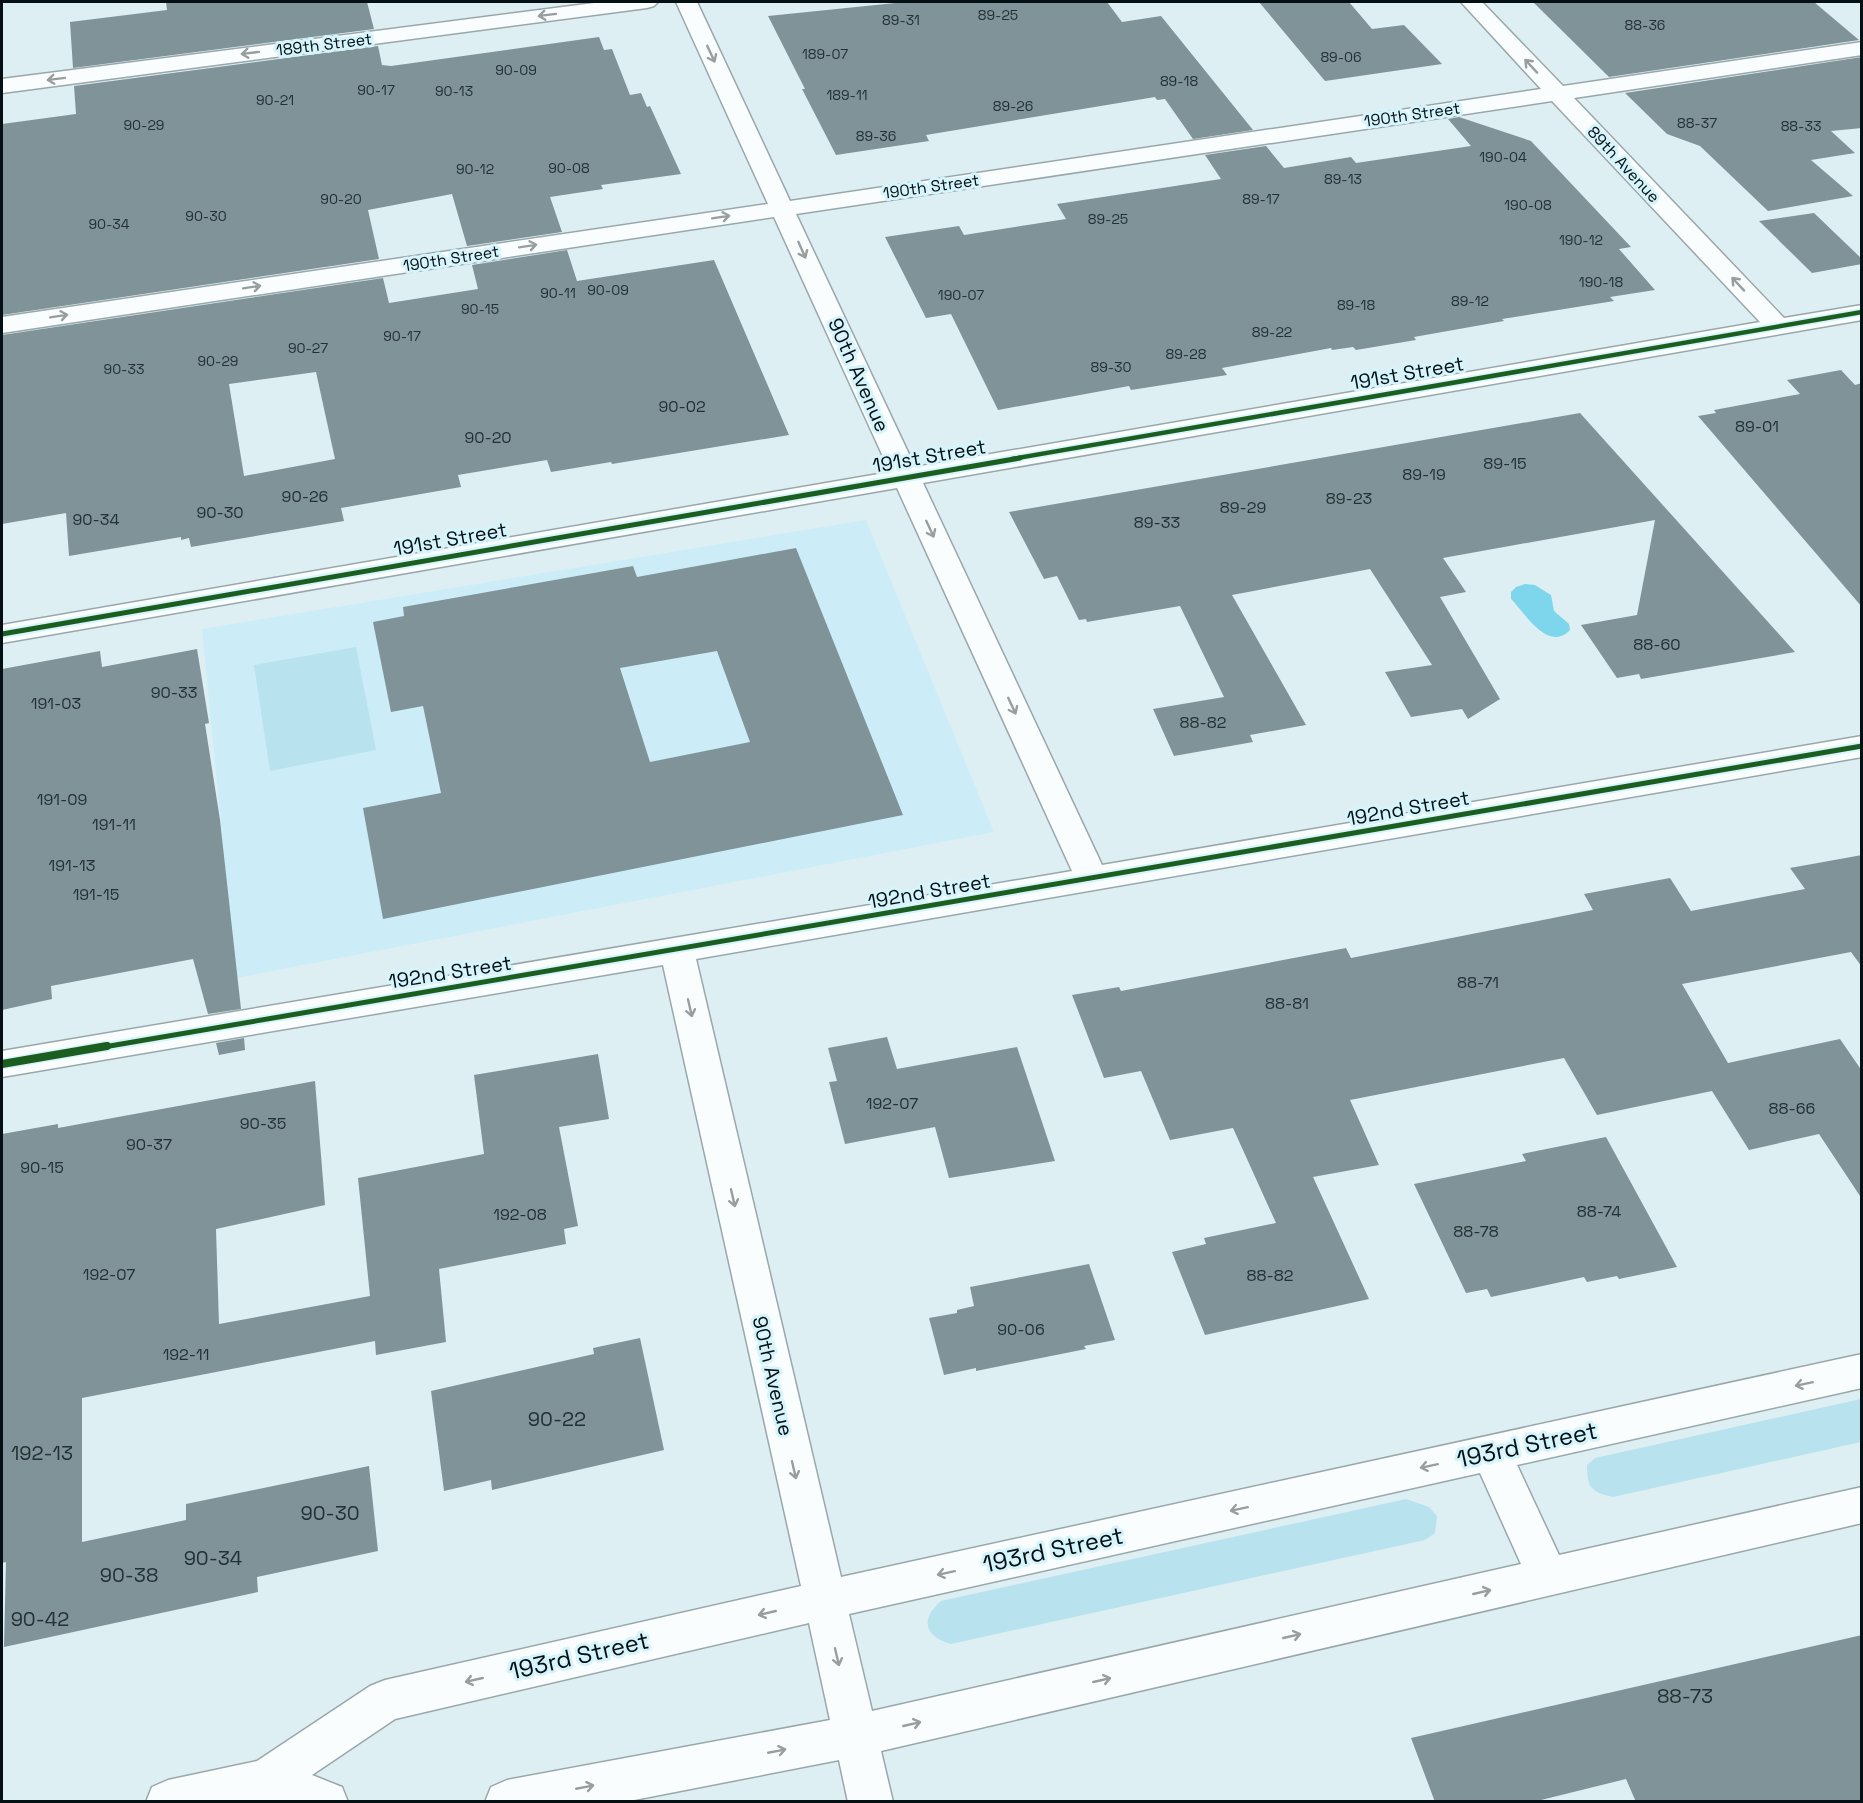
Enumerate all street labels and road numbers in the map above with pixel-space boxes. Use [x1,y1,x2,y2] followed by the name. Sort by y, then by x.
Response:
[275,28,373,61] street label: 189th Street
[1363,97,1462,132] street label: 190th Street
[1583,122,1665,207] street label: 89th Avenue
[882,169,981,204] street label: 190th Street
[402,241,501,276] street label: 190th Street
[822,314,896,436] street label: 90th Avenue
[1348,350,1466,396] street label: 191st Street
[870,433,988,479] street label: 191st Street
[391,516,509,562] street label: 191st Street
[1345,784,1471,832] street label: 192nd Street
[866,867,992,915] street label: 192nd Street
[387,949,513,995] street label: 192nd Street
[747,1314,799,1438] street label: 90th Avenue
[1454,1415,1600,1475] street label: 193rd Street
[980,1520,1126,1580] street label: 193rd Street
[506,1624,652,1687] street label: 193rd Street

